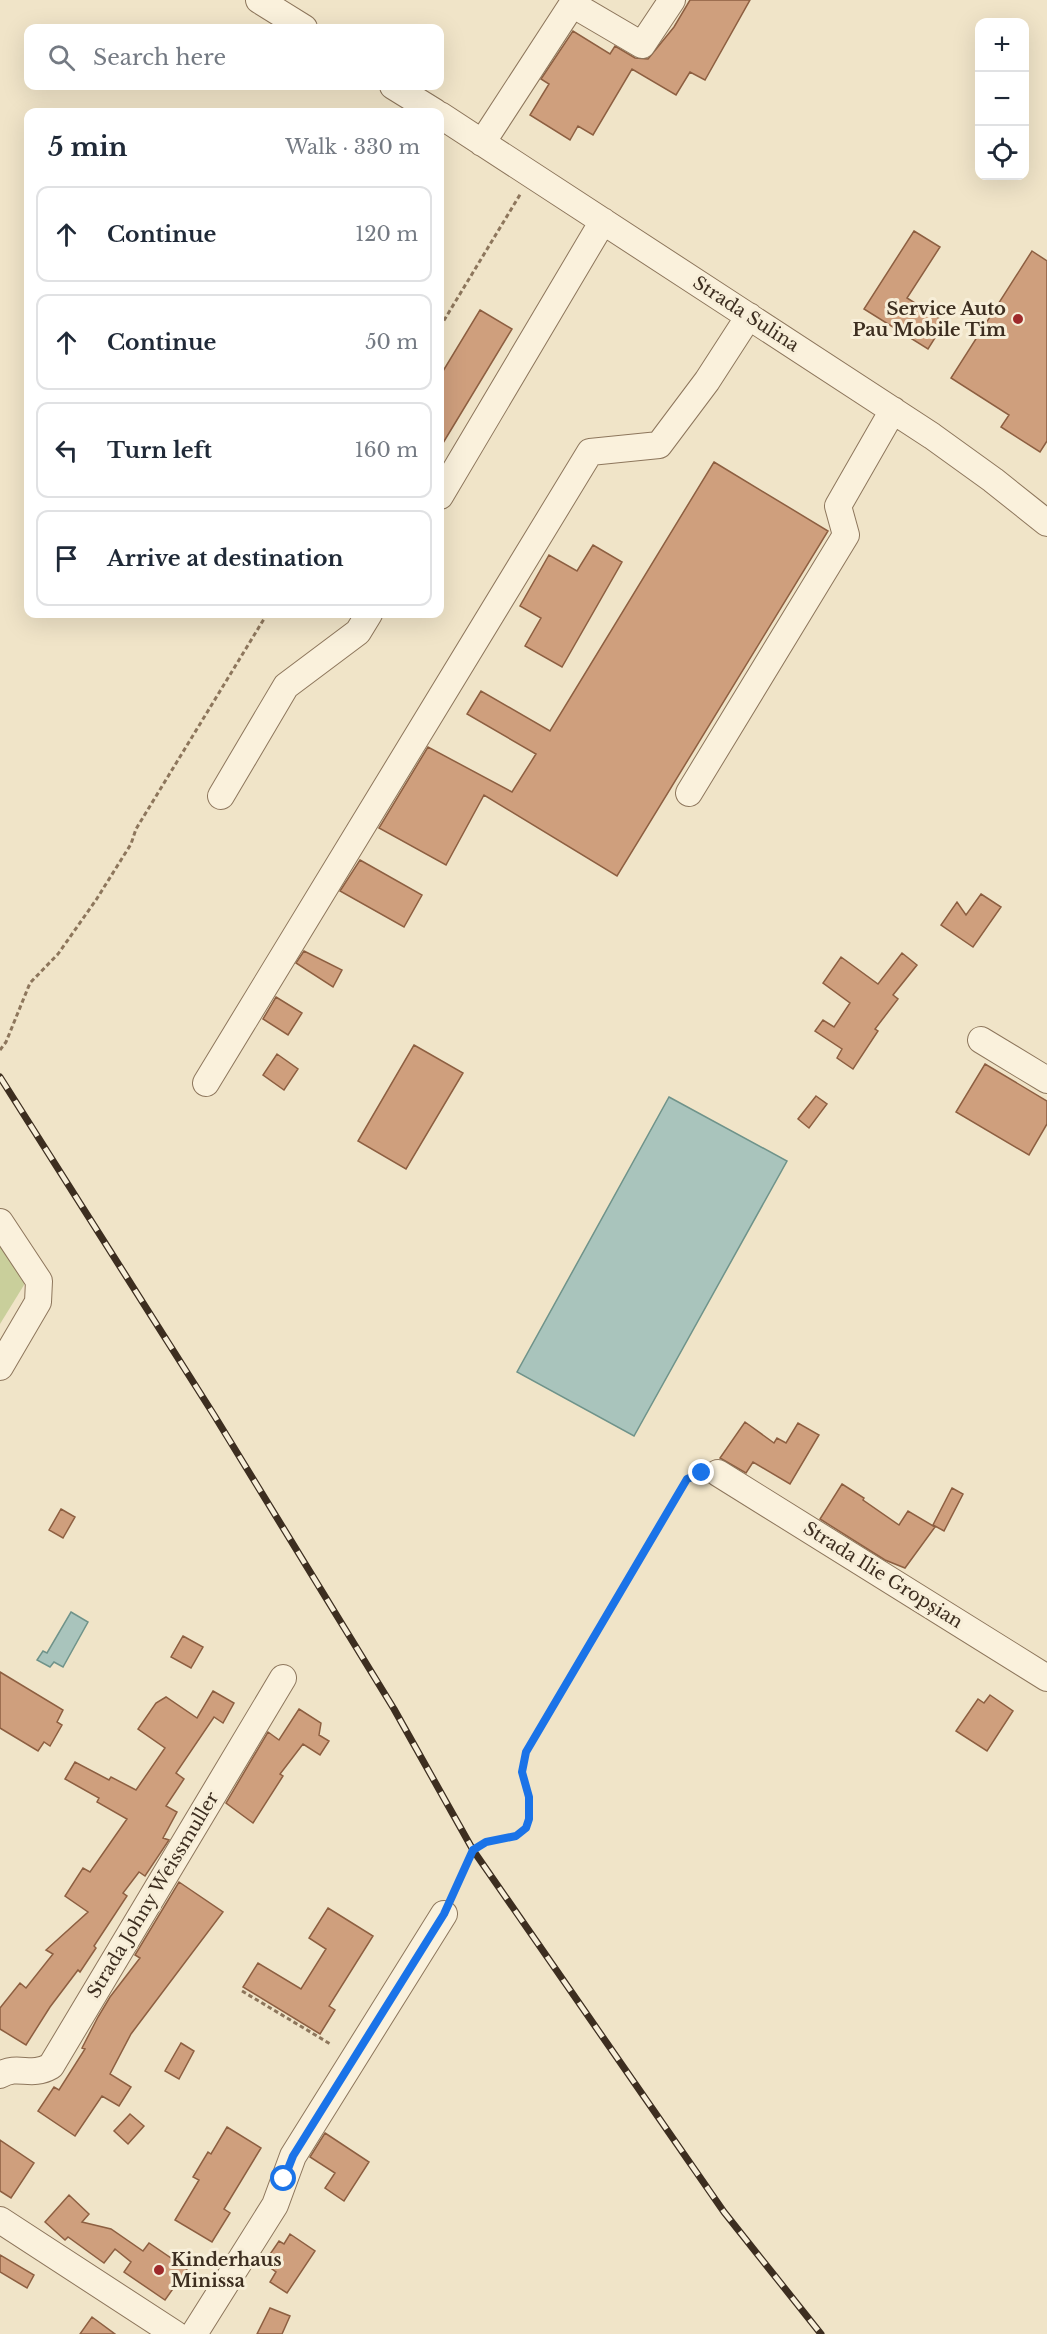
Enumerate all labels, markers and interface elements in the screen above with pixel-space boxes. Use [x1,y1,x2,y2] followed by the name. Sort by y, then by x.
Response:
[975,18,1029,180] map controls
[975,18,1029,72] button: +
[24,24,444,90] search box
[45,41,78,74] icon: search
[93,44,226,71] text: Search here
[975,72,1029,126] button: −
[975,126,1029,180] button: locate
[48,131,127,163] text: 5 min
[285,135,420,159] text: Walk · 330 m
[50,218,83,251] icon: ahead
[107,221,216,248] text: Continue
[355,222,418,246] text: 120 m
[689,272,803,356] street label: Strada Sulina
[852,298,1006,341] place label: Service Auto Pau Mobile Tim
[1011,312,1025,326] marker: Service Auto Pau Mobile Tim
[50,326,83,359] icon: ahead
[107,329,216,356] text: Continue
[365,330,418,354] text: 50 m
[50,434,83,467] icon: left
[107,437,212,464] text: Turn left
[355,438,418,462] text: 160 m
[50,542,83,575] icon: arrive
[107,545,344,572] text: Arrive at destination
[688,1459,714,1485] route end
[799,1517,967,1633] street label: Strada Ilie Gropșian
[83,1788,224,2002] street label: Strada Johny Weissmuller
[270,2165,296,2191] route start
[171,2249,282,2292] place label: Kinderhaus Minissa
[152,2263,166,2277] marker: Kinderhaus Minissa

